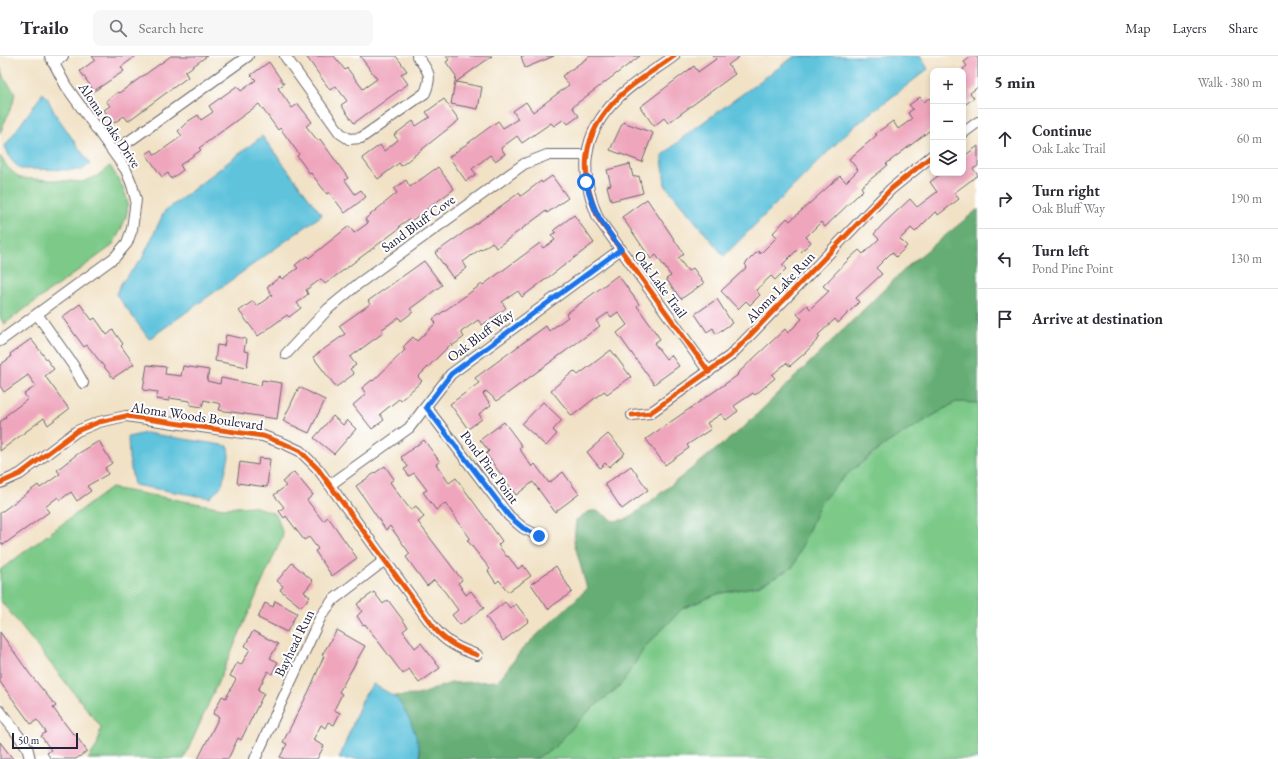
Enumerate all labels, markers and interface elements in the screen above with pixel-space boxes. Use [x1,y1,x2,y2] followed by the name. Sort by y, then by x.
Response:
[93,10,373,46] search box
[20,15,69,40] text: Trailo
[107,17,129,39] icon: search
[139,18,204,37] text: Search here
[1125,19,1150,37] text: Map
[1172,19,1207,37] text: Layers
[1229,19,1258,37] text: Share
[930,68,966,176] map controls
[930,68,966,104] button: +
[994,71,1035,93] text: 5 min
[1198,74,1262,91] text: Walk · 380 m
[74,78,146,172] street label: Aloma Oaks Drive
[930,104,966,140] button: −
[1032,121,1092,140] text: Continue
[994,128,1016,150] icon: ahead
[1237,130,1262,147] text: 60 m
[930,140,966,176] button: layers
[1032,140,1106,157] text: Oak Lake Trail
[577,173,595,191] route start
[1032,181,1100,200] text: Turn right
[994,188,1016,210] icon: right
[377,190,459,256] street label: Sand Bluff Cove
[1231,190,1262,207] text: 190 m
[1032,200,1105,217] text: Oak Bluff Way
[1032,241,1089,260] text: Turn left
[630,247,692,322] street label: Oak Lake Trail
[741,247,819,327] street label: Aloma Lake Run
[994,248,1016,270] icon: left
[1231,250,1262,267] text: 130 m
[1032,260,1113,277] text: Pond Pine Point
[443,304,517,366] street label: Oak Bluff Way
[994,308,1016,330] icon: arrive
[1032,309,1163,328] text: Arrive at destination
[129,398,265,434] street label: Aloma Woods Boulevard
[457,427,524,508] street label: Pond Pine Point
[530,527,548,545] route end
[270,606,318,680] street label: Bayhead Run
[12,731,78,750] scale bar
[18,733,39,747] text: 50 m

